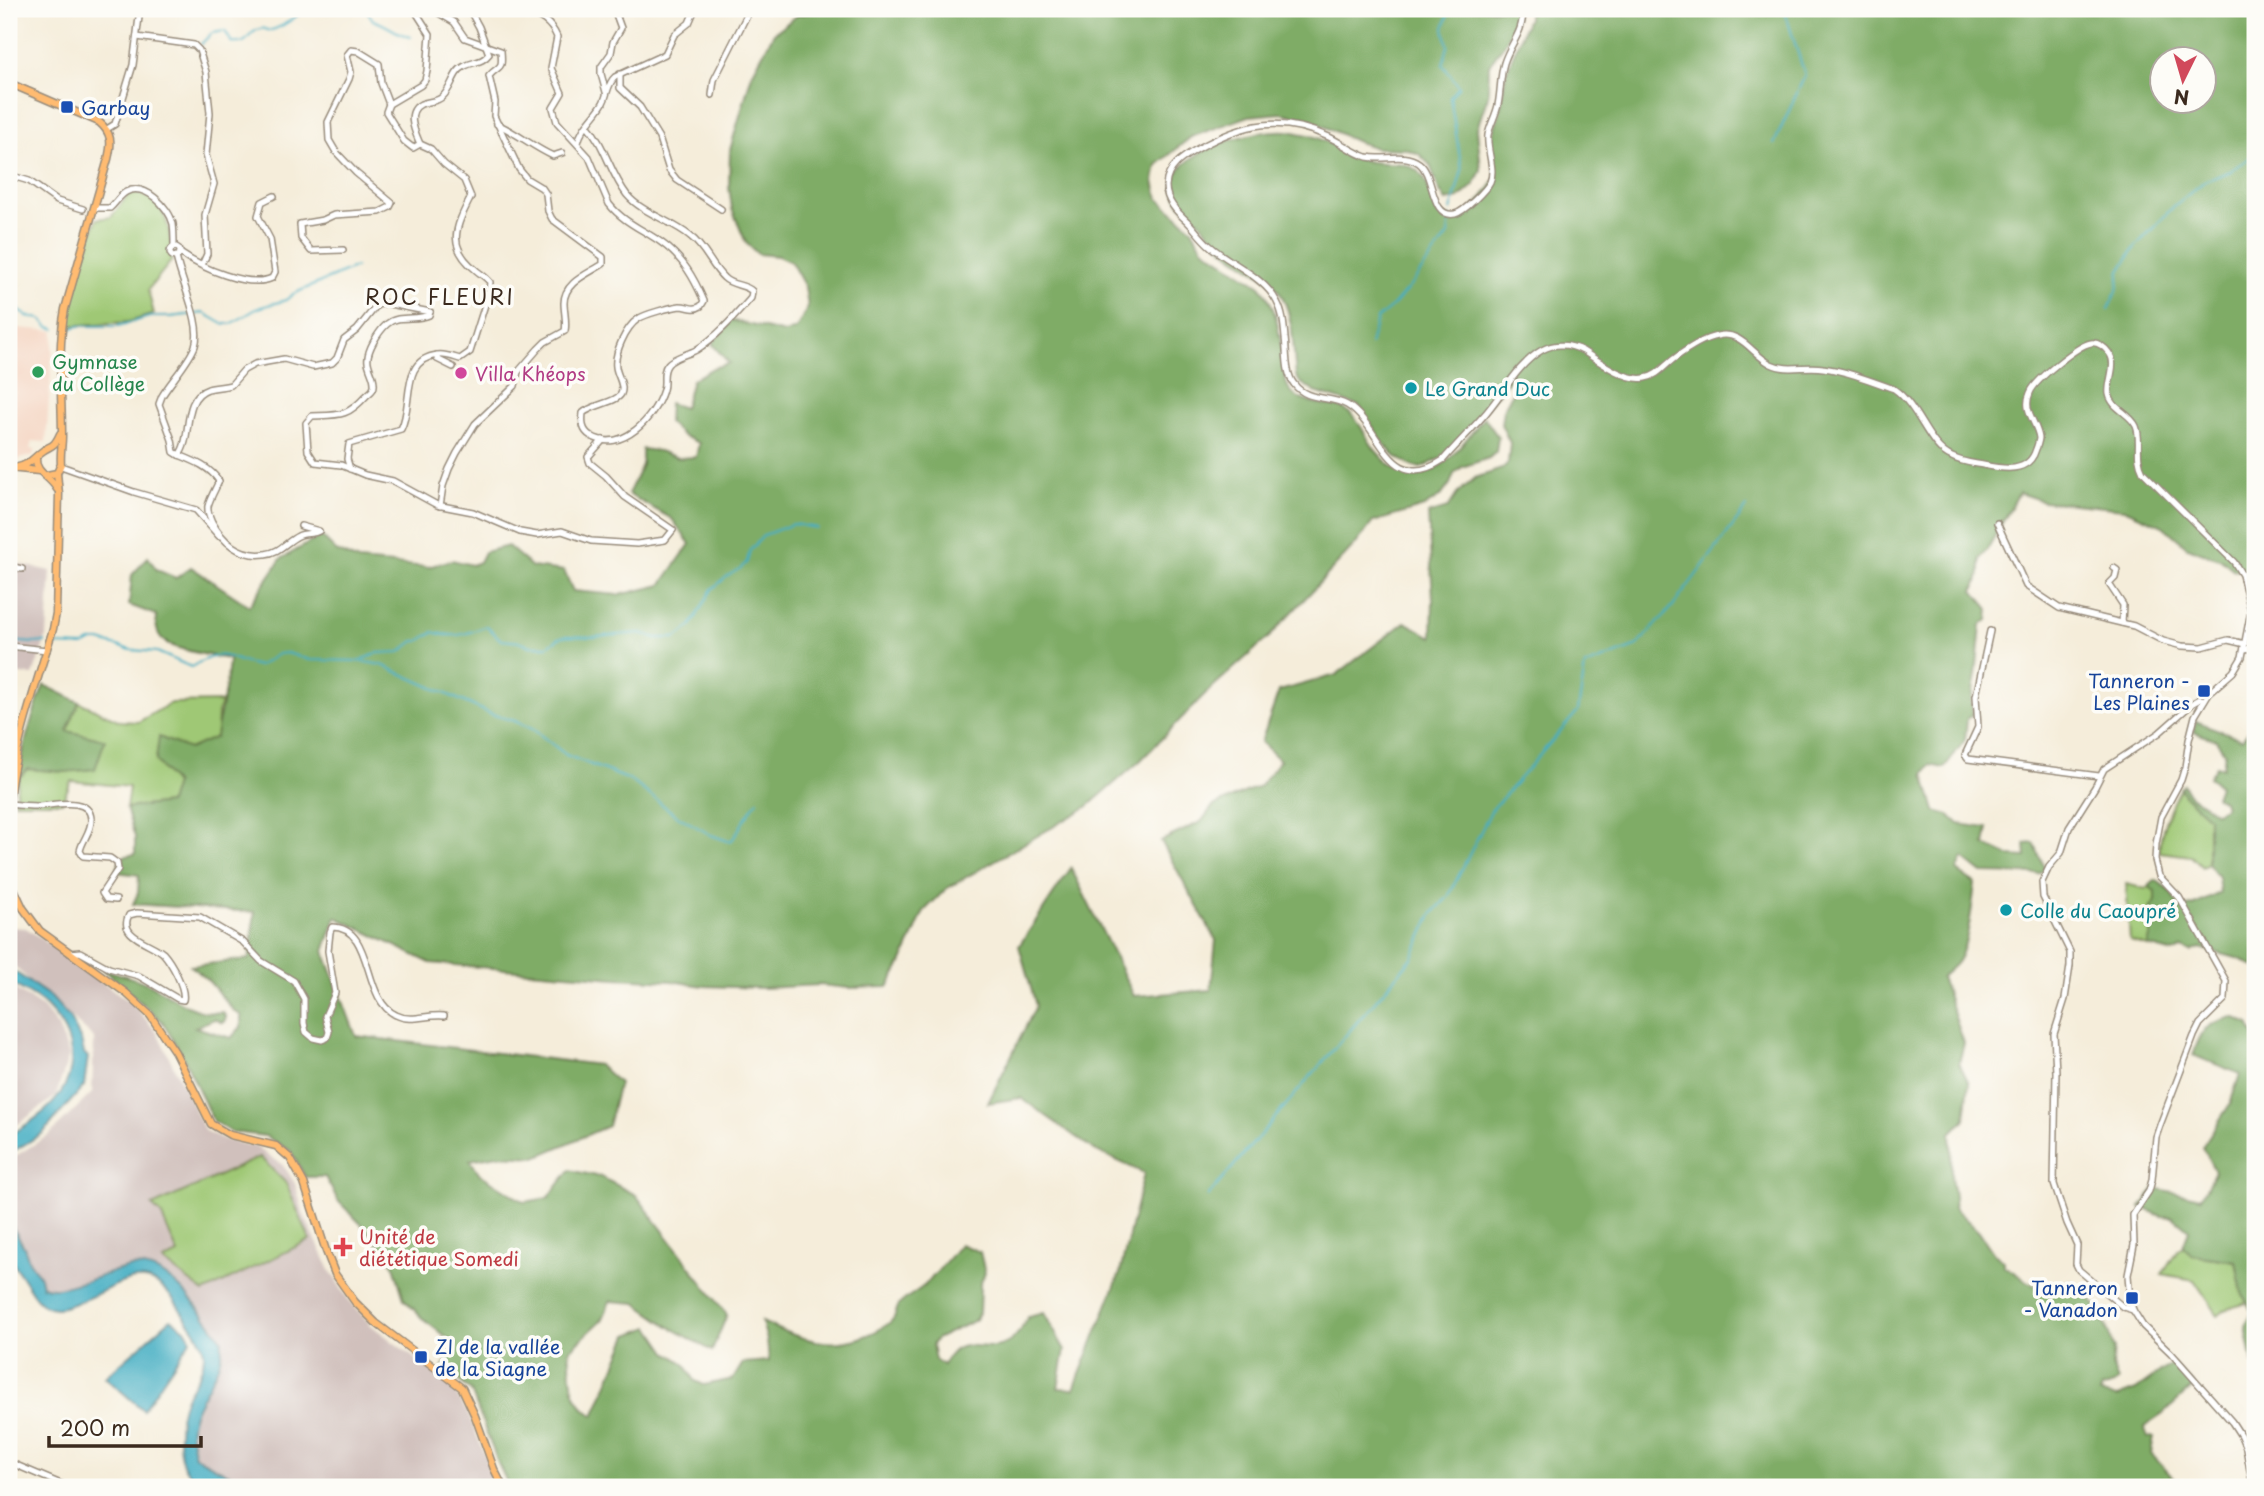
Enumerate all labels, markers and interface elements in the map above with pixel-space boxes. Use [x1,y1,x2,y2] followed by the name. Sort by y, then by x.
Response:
[2148,46,2218,116] north arrow
[2173,83,2190,113] text: N
[81,93,150,121] place label: Garbay
[59,99,75,115] marker: Garbay
[365,280,515,312] district label: ROC FLEURI
[52,347,145,397] place label: Gymnase du Collège
[475,359,586,387] place label: Villa Khéops
[30,364,46,380] marker: Gymnase du Collège
[453,365,469,381] marker: Villa Khéops
[1425,374,1550,402] place label: Le Grand Duc
[1403,380,1419,396] marker: Le Grand Duc
[2088,666,2190,716] place label: Tanneron - Les Plaines
[2196,683,2212,699] marker: Tanneron - Les Plaines
[2020,896,2176,924] place label: Colle du Caoupré
[1998,902,2014,918] marker: Colle du Caoupré
[359,1222,519,1272] place label: Unité de diététique Somedi
[333,1237,353,1257] marker: Unité de diététique Somedi
[2023,1273,2118,1323] place label: Tanneron - Vanadon
[2124,1290,2140,1306] marker: Tanneron - Vanadon
[435,1332,560,1382] place label: ZI de la vallée de la Siagne
[413,1349,429,1365] marker: ZI de la vallée de la Siagne
[49,1405,201,1449] scale bar
[60,1411,130,1443] text: 200 m

